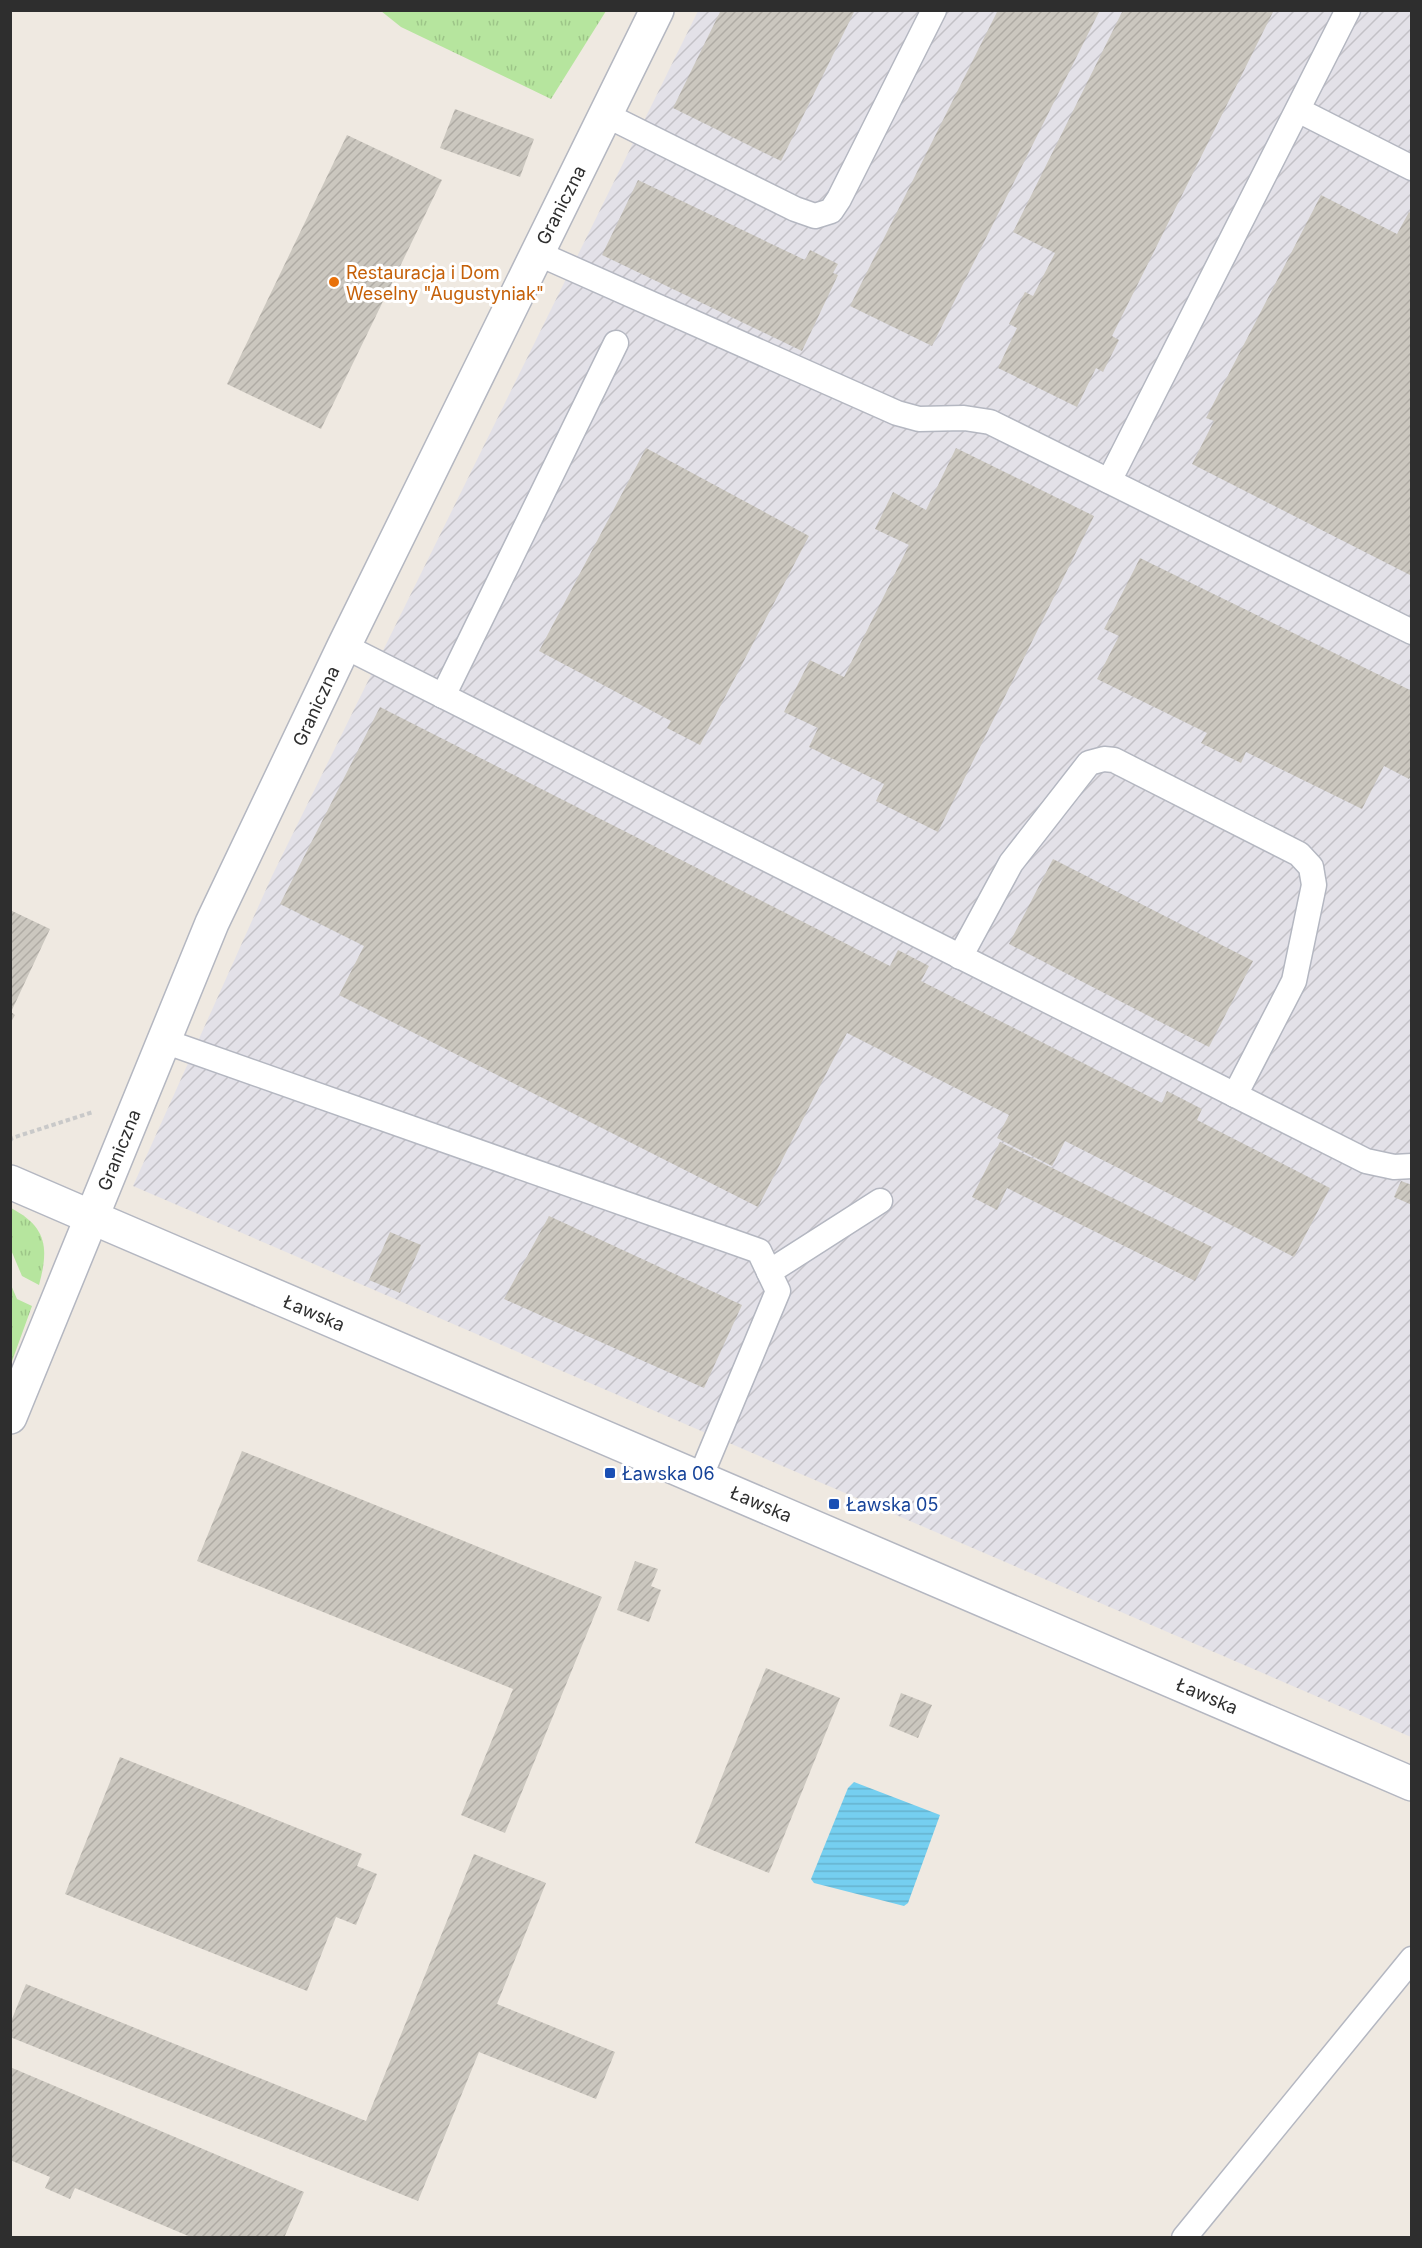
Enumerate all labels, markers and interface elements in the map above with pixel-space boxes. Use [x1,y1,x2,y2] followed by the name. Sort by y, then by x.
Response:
[532,162,590,248] street label: Graniczna
[346,262,544,304] place label: Restauracja i Dom Weselny "Augustyniak"
[327,275,341,289] marker: Restauracja i Dom Weselny "Augustyniak"
[288,663,344,749] street label: Graniczna
[93,1106,145,1194] street label: Graniczna
[280,1291,348,1335] street label: Ławska
[622,1463,715,1484] place label: Ławska 06
[603,1466,617,1480] marker: Ławska 06
[727,1482,795,1526] street label: Ławska
[846,1494,938,1515] place label: Ławska 05
[827,1497,841,1511] marker: Ławska 05
[1173,1674,1241,1718] street label: Ławska

